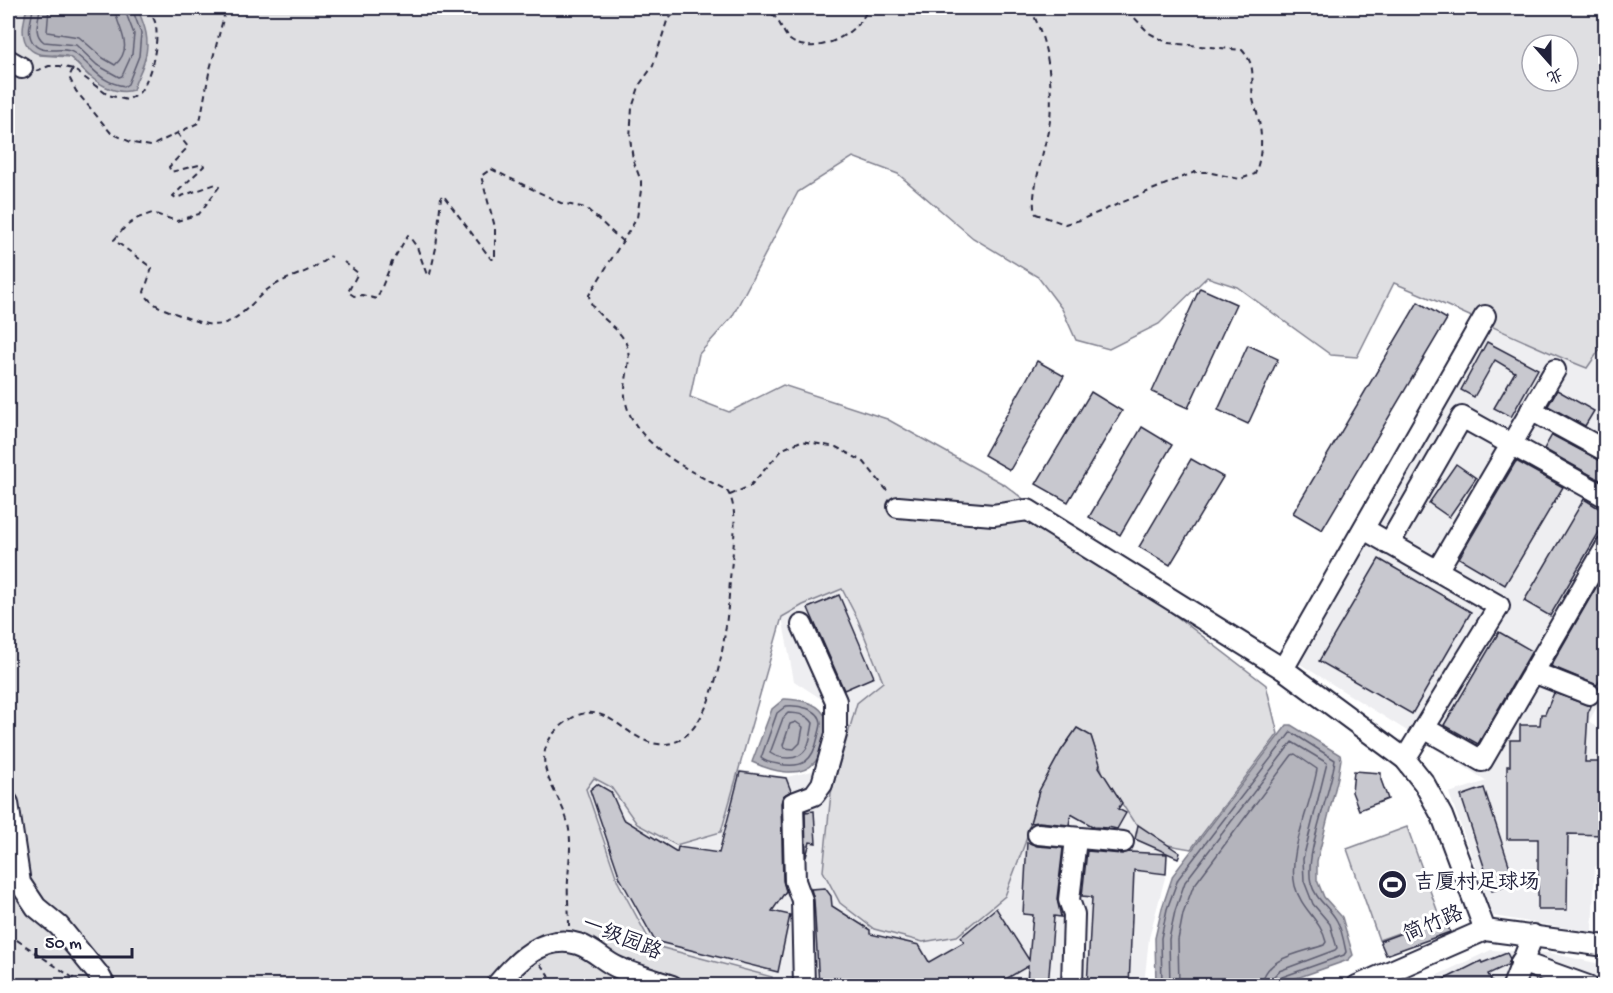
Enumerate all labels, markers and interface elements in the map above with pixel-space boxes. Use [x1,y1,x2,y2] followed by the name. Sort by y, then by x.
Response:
[1520,33,1580,93] north arrow
[1543,62,1565,86] text: 北
[1377,868,1409,900] sports icon: 吉厦村足球场
[1414,870,1540,897] place label: 吉厦村足球场
[1399,900,1468,950] street label: 简竹路
[577,911,665,967] street label: 一级园路
[36,921,132,959] scale bar
[45,934,82,955] text: 50 m

